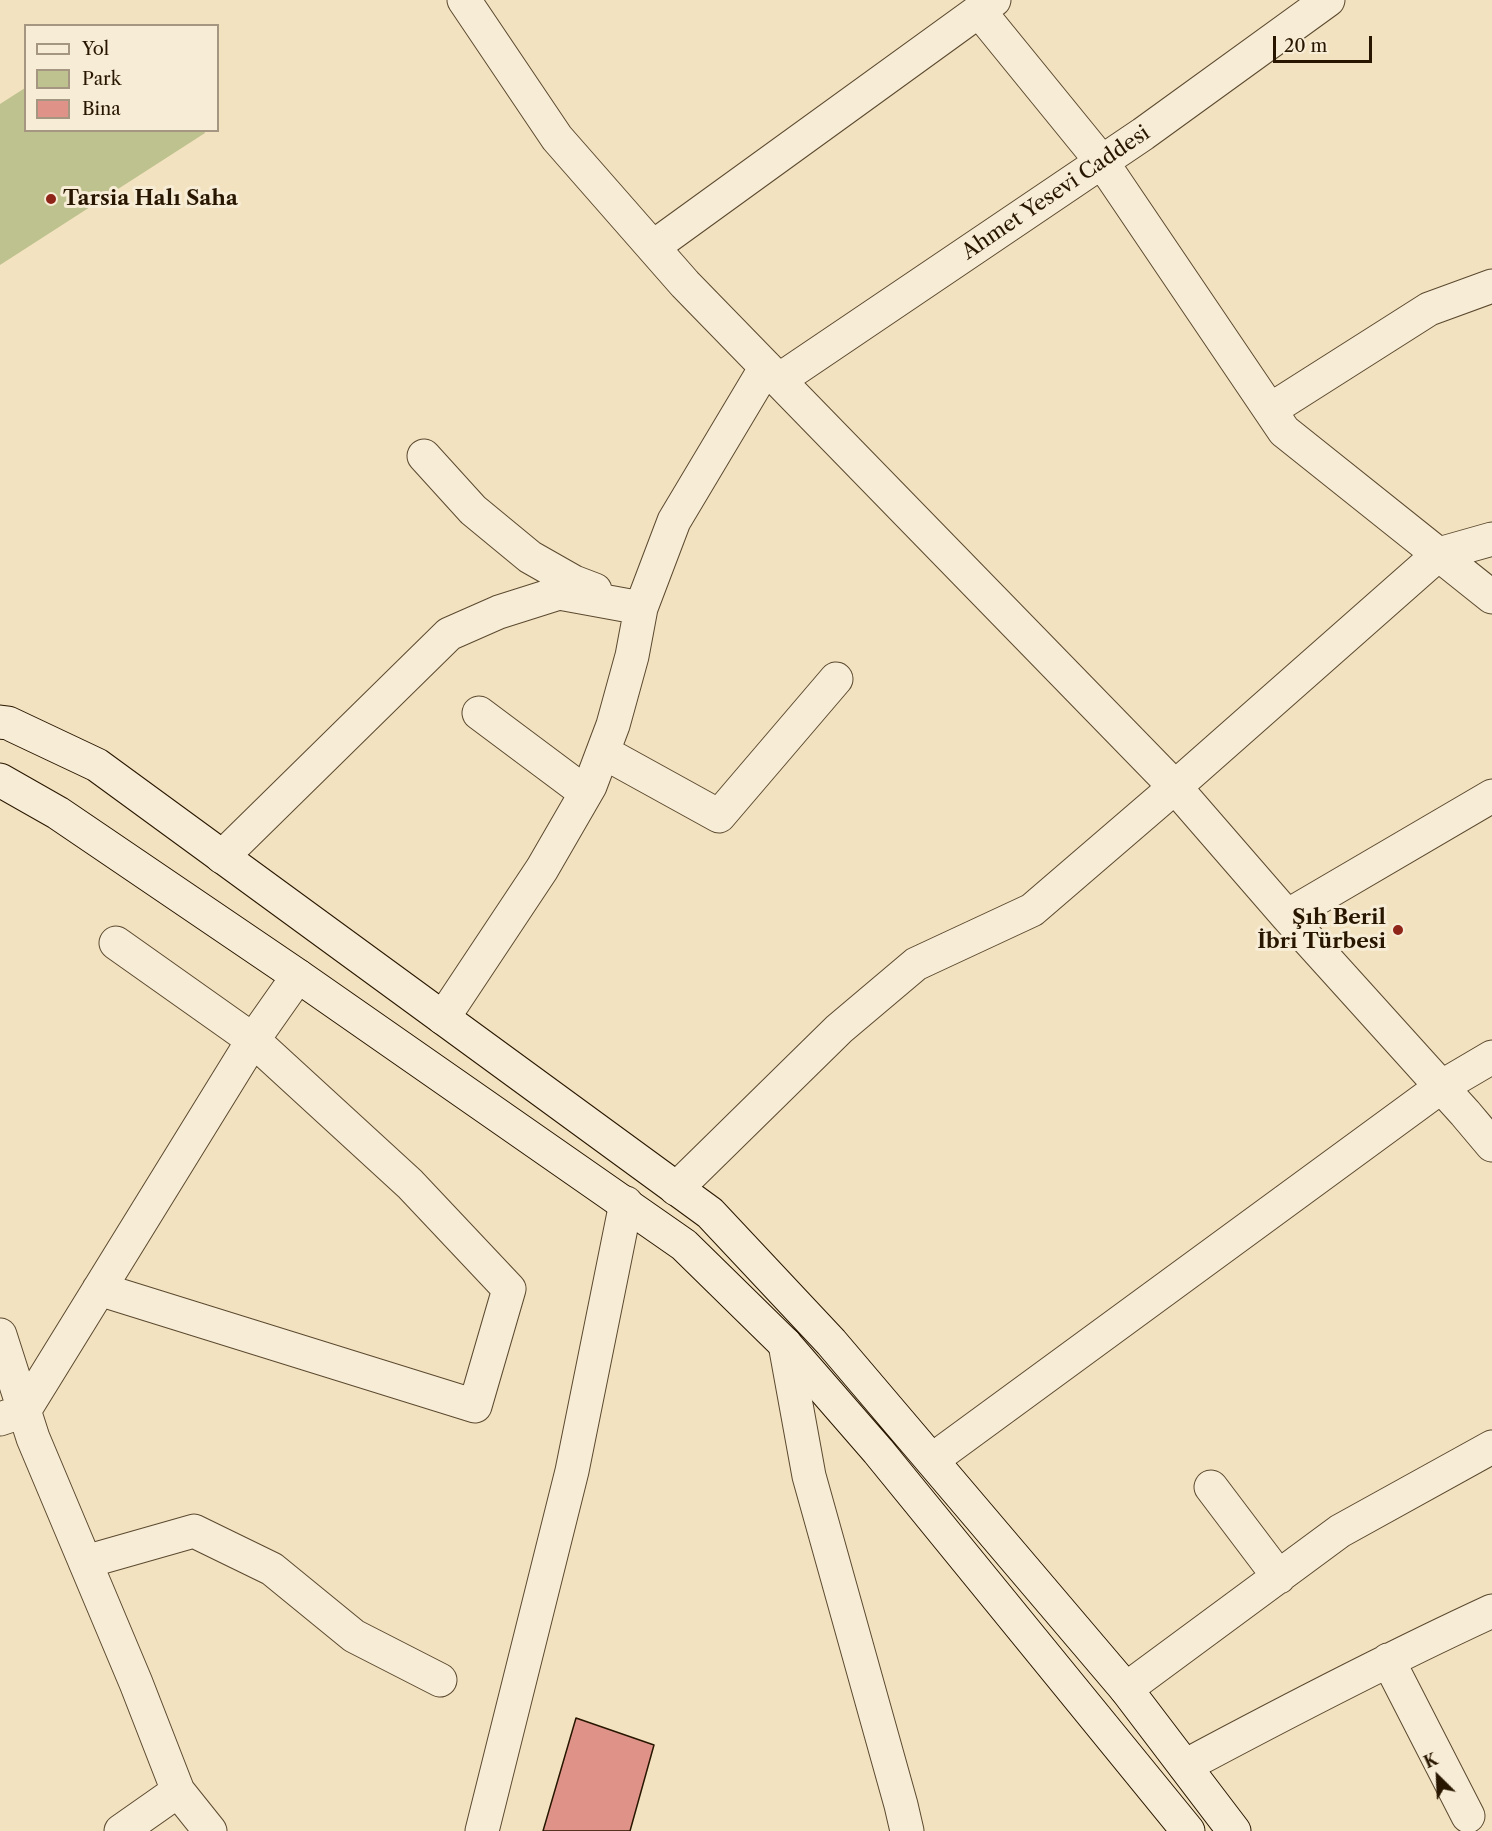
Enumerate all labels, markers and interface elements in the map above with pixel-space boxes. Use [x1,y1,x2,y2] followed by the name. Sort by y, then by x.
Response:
[24,24,219,132] legend
[1276,24,1375,62] scale bar
[1284,35,1327,57] text: 20 m
[82,38,109,60] text: Yol
[82,68,121,90] text: Park
[82,98,121,120] text: Bina
[957,121,1155,265] street label: Ahmet Yesevi Caddesi
[63,186,238,212] place label: Tarsia Halı Saha
[44,192,58,206] marker: Tarsia Halı Saha
[1257,905,1386,955] place label: Şıh Beril İbri Türbesi
[1391,923,1405,937] marker: Şıh Beril İbri Türbesi
[1408,1747,1468,1807] north arrow
[1421,1749,1441,1772] text: K

